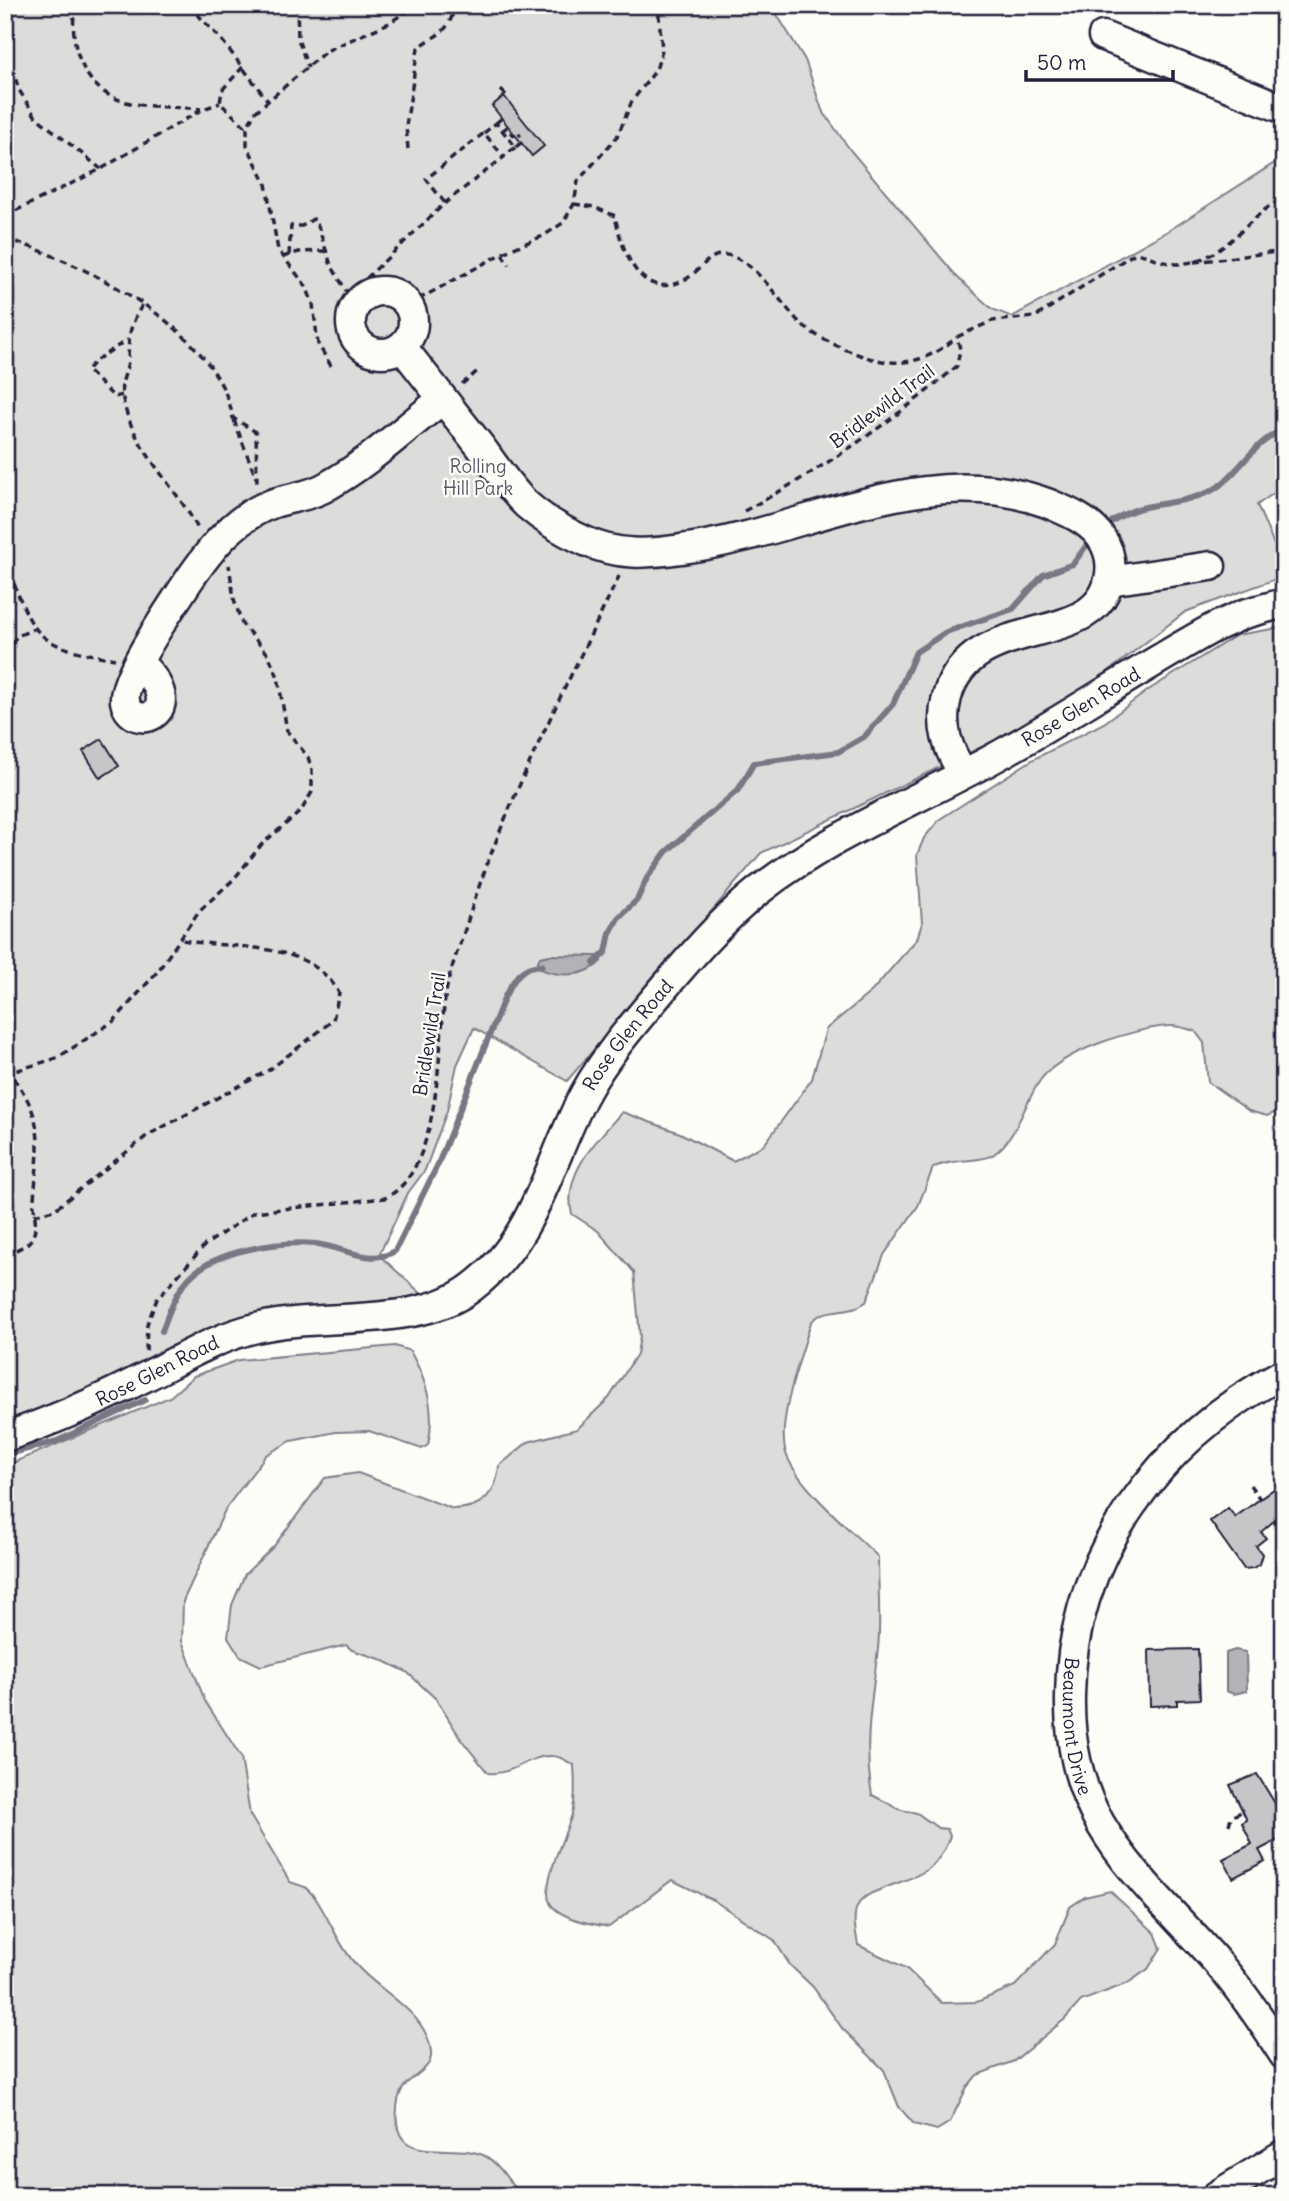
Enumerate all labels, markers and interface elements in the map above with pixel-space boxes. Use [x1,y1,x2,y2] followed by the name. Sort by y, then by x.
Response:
[1026,38,1174,82] scale bar
[1037,49,1086,76] text: 50 m
[825,359,939,453] street label: Bridlewild Trail
[443,454,513,500] park label: Rolling Hill Park
[1017,661,1144,752] street label: Rose Glen Road
[407,970,451,1098] street label: Bridlewild Trail
[577,974,678,1095] street label: Rose Glen Road
[92,1330,222,1411] street label: Rose Glen Road
[1058,1656,1098,1798] street label: Beaumont Drive

